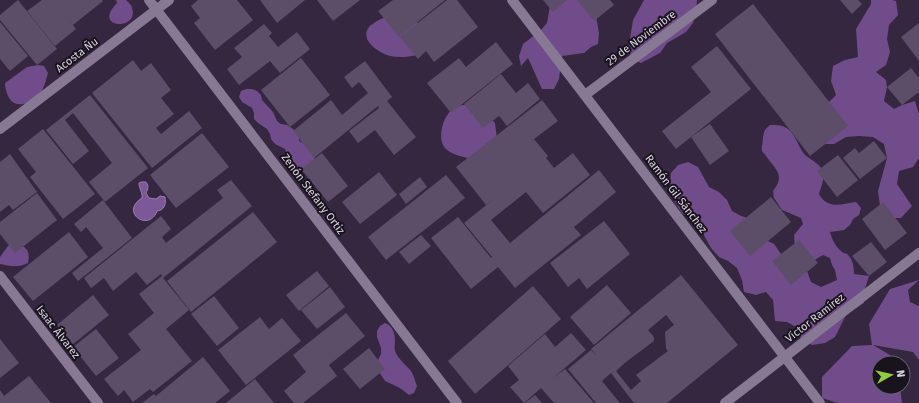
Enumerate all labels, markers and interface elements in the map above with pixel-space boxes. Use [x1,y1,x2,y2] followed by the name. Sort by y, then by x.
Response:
[604,8,678,68] street label: 29 de Noviembre
[53,35,101,75] street label: Acosta Ñu
[279,151,348,237] street label: Zenón Stefany Ortiz
[642,152,710,236] street label: Ramón Gil Sánchez
[783,291,847,345] street label: Víctor Ramírez
[33,302,84,361] street label: Isaac Álvarez
[871,355,911,395] north arrow
[893,369,907,378] text: N

